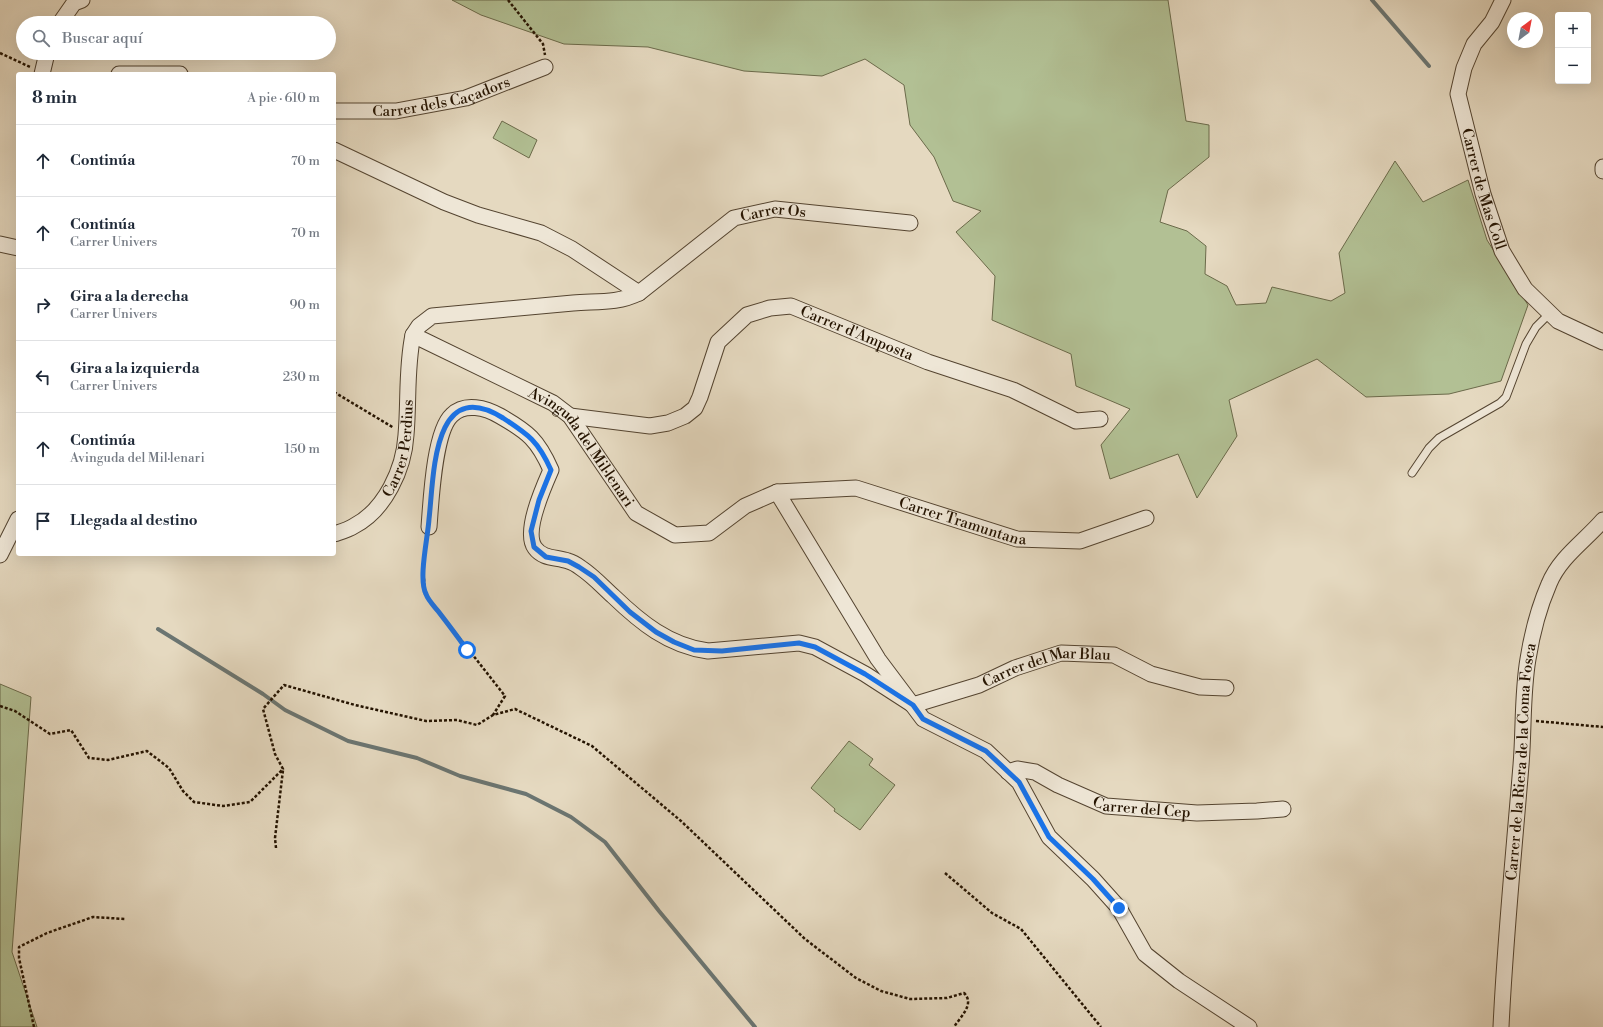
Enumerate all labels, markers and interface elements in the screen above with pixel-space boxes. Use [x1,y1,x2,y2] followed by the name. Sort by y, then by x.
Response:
[1507,12,1543,48] north arrow
[1555,12,1591,84] map controls
[1555,12,1591,48] button: +
[16,16,336,60] search box
[30,27,52,49] icon: search
[62,29,143,48] text: Buscar aquí
[1555,48,1591,84] button: −
[372,72,513,121] street label: Carrer dels Caçadors
[32,87,77,109] text: 8 min
[247,90,320,106] text: A pie · 610 m
[1457,126,1511,253] street label: Carrer de Mas Coll
[32,150,54,172] icon: ahead
[70,151,135,170] text: Continúa
[291,153,320,169] text: 70 m
[739,199,807,226] street label: Carrer Os
[70,215,135,234] text: Continúa
[32,222,54,244] icon: ahead
[291,225,320,241] text: 70 m
[70,234,157,250] text: Carrer Univers
[70,287,189,306] text: Gira a la derecha
[32,294,54,316] icon: right
[289,297,320,313] text: 90 m
[798,301,917,365] street label: Carrer d'Amposta
[70,306,157,322] text: Carrer Univers
[70,359,200,378] text: Gira a la izquierda
[32,366,54,388] icon: left
[283,369,320,385] text: 230 m
[70,378,157,394] text: Carrer Univers
[524,383,639,511] street label: Avinguda del Mil·lenari
[378,399,417,501] street label: Carrer Perdius
[70,431,135,450] text: Continúa
[32,438,54,460] icon: ahead
[285,441,320,457] text: 150 m
[70,450,205,466] text: Avinguda del Mil·lenari
[897,493,1027,549] street label: Carrer Tramuntana
[32,510,54,532] icon: arrive
[70,511,198,530] text: Llegada al destino
[458,641,476,659] route start
[1502,641,1540,881] street label: Carrer de la Riera de la Coma Fosca
[979,643,1111,692] street label: Carrer del Mar Blau
[1090,792,1191,822] street label: Carrer del Cep
[1110,899,1128,917] route end

